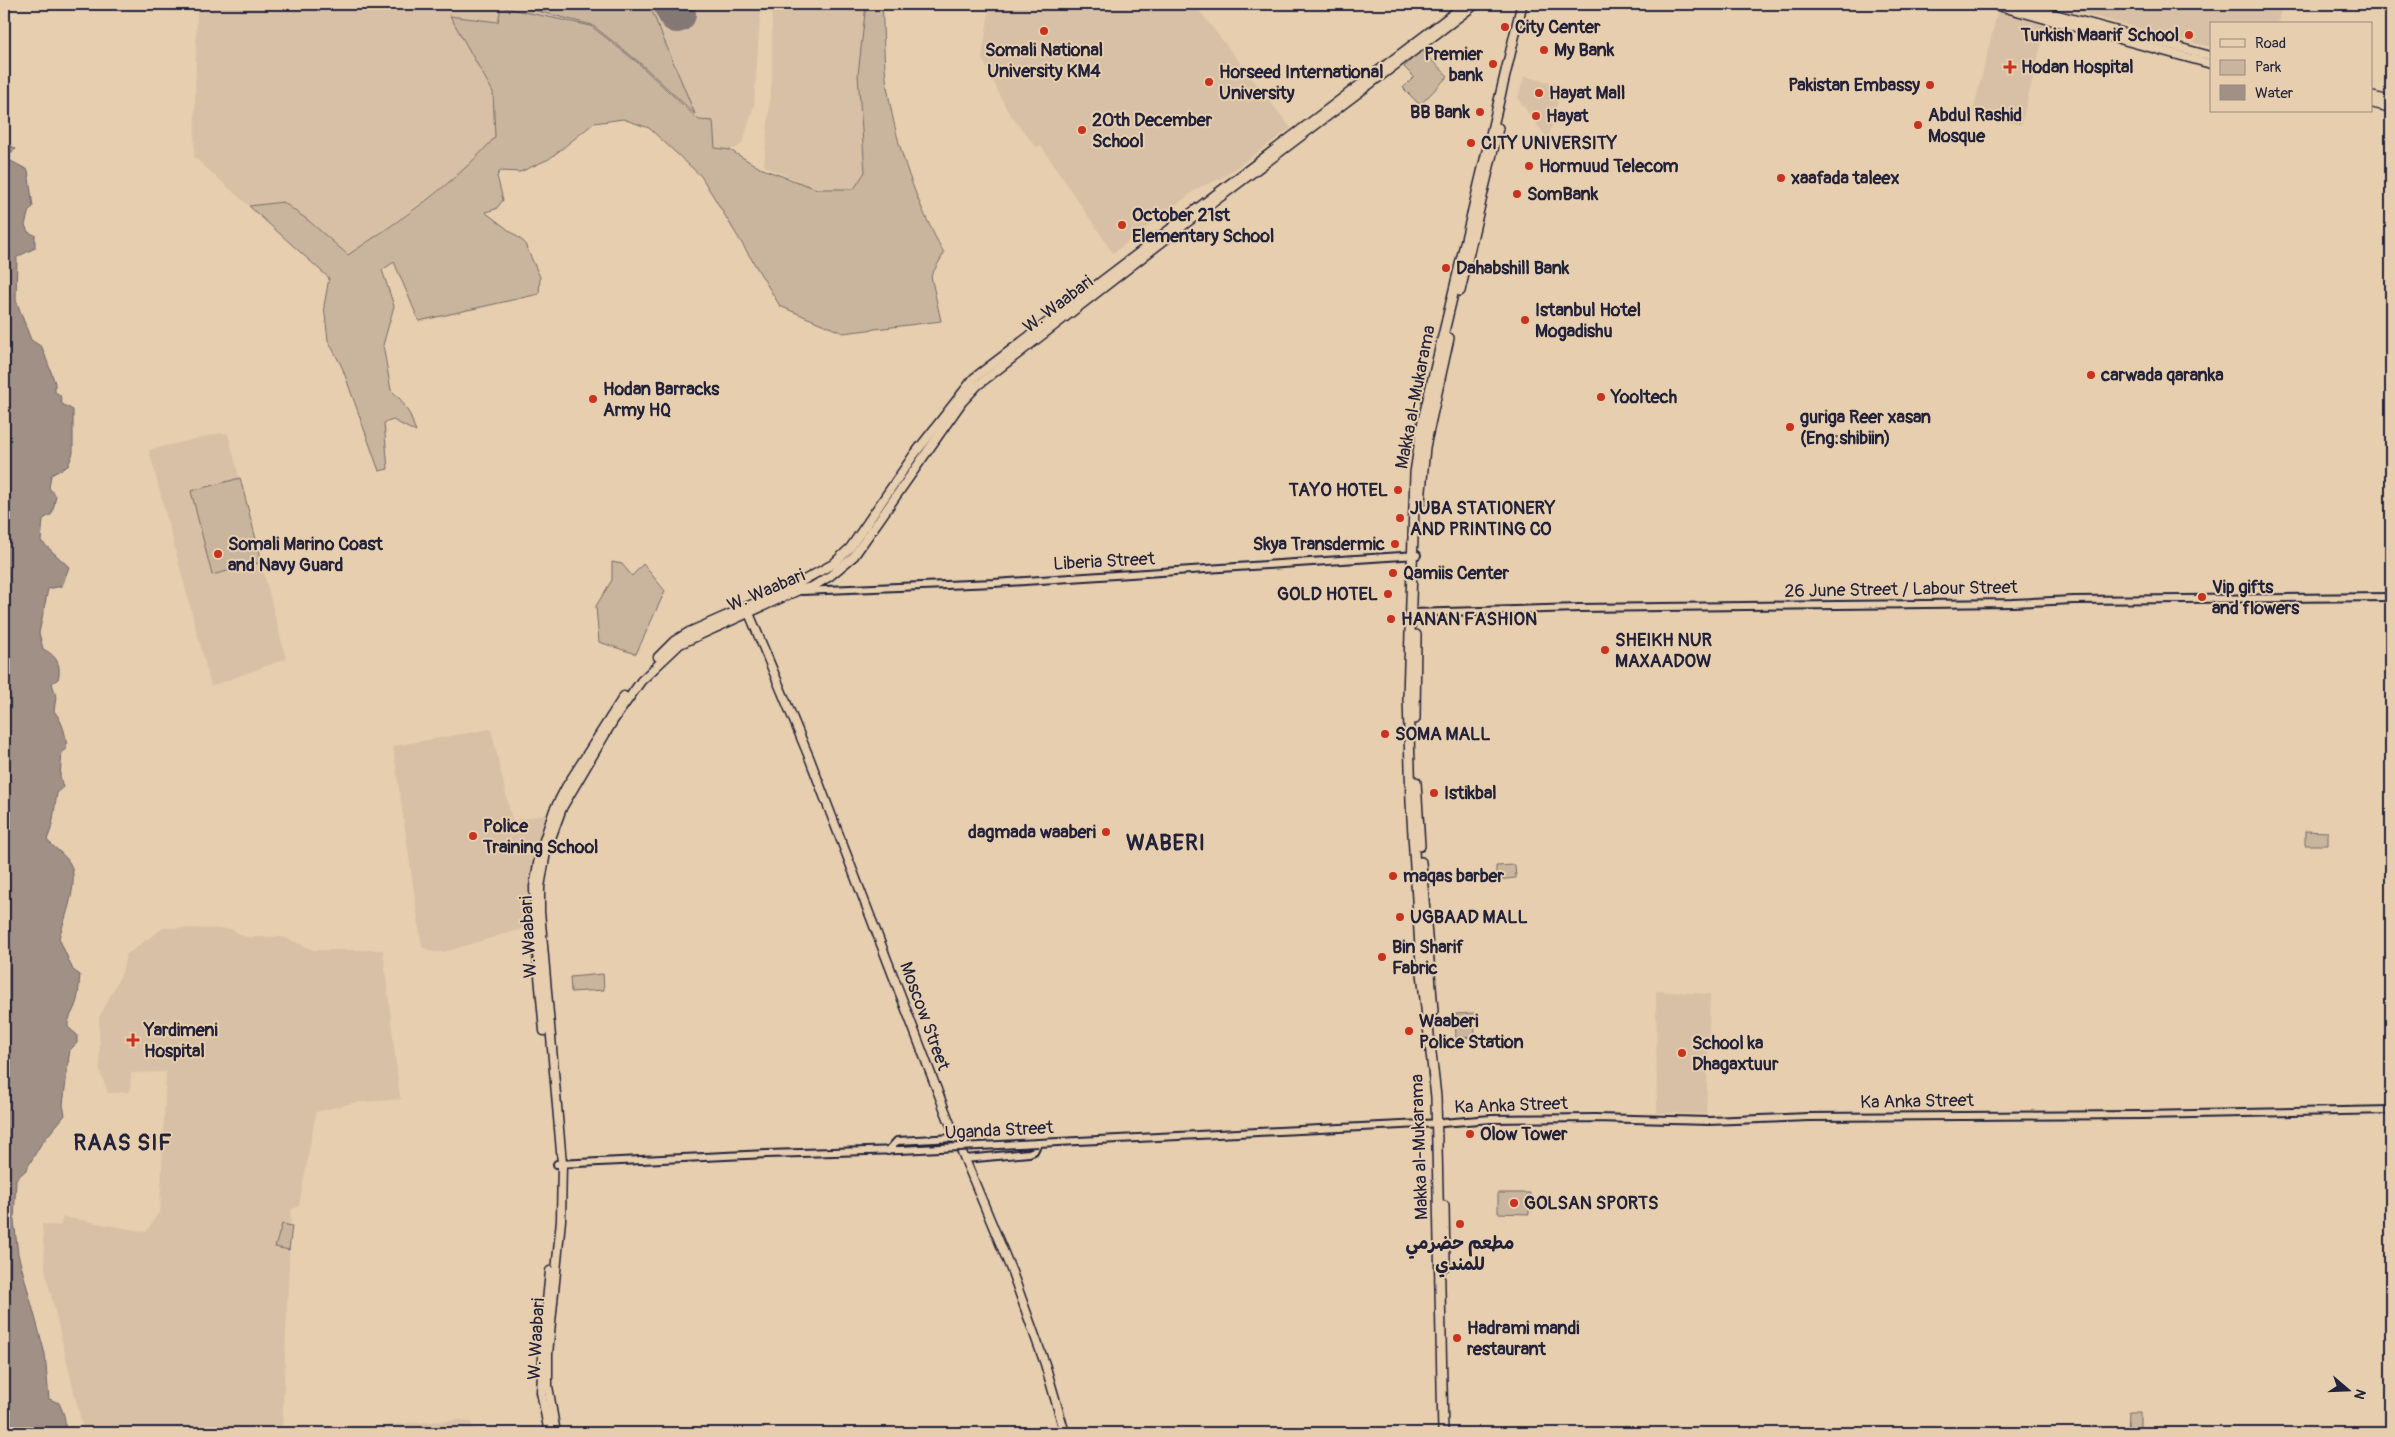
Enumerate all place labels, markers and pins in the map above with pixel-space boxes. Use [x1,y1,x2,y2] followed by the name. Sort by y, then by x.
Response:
[1515,16,1601,39] place label: City Center
[1499,21,1511,33] marker: City Center
[2020,24,2179,47] place label: Turkish Maarif School
[1038,25,1050,37] marker: Somali National University KM4
[2183,29,2195,41] marker: Turkish Maarif School
[985,39,1103,83] place label: Somali National University KM4
[1554,39,1615,62] place label: My Bank
[1424,43,1484,87] place label: Premier bank
[1538,44,1550,56] marker: My Bank
[2021,56,2134,79] place label: Hodan Hospital
[1487,58,1499,70] marker: Premier bank
[2003,60,2017,74] marker: Hodan Hospital
[1219,61,1383,105] place label: Horseed International University
[1788,74,1920,97] place label: Pakistan Embassy
[1203,76,1215,88] marker: Horseed International University
[1924,79,1936,91] marker: Pakistan Embassy
[1549,82,1625,105] place label: Hayat Mall
[1533,87,1545,99] marker: Hayat Mall
[1410,101,1470,124] place label: BB Bank
[1928,104,2022,148] place label: Abdul Rashid Mosque
[1546,105,1589,128] place label: Hayat
[1474,106,1486,118] marker: BB Bank
[1092,109,1213,153] place label: 20th December School
[1530,110,1542,122] marker: Hayat
[1912,119,1924,131] marker: Abdul Rashid Mosque
[1076,124,1088,136] marker: 20th December School
[1481,132,1618,155] place label: CITY UNIVERSITY
[1465,137,1477,149] marker: CITY UNIVERSITY
[1539,155,1679,178] place label: Hormuud Telecom
[1523,160,1535,172] marker: Hormuud Telecom
[1790,167,1899,190] place label: xaafada taleex
[1775,172,1787,184] marker: xaafada taleex
[1527,183,1599,206] place label: SomBank
[1511,188,1523,200] marker: SomBank
[1132,204,1274,248] place label: October 21st Elementary School
[1116,219,1128,231] marker: October 21st Elementary School
[1456,257,1570,280] place label: Dahabshill Bank
[1440,262,1452,274] marker: Dahabshill Bank
[1535,299,1641,343] place label: Istanbul Hotel Mogadishu
[1519,314,1531,326] marker: Istanbul Hotel Mogadishu
[2100,364,2224,387] place label: carwada qaranka
[2085,369,2097,381] marker: carwada qaranka
[603,378,720,422] place label: Hodan Barracks Army HQ
[1610,386,1678,409] place label: Yooltech
[1595,391,1607,403] marker: Yooltech
[587,393,599,405] marker: Hodan Barracks Army HQ
[1800,406,1931,450] place label: guriga Reer xasan (Eng:shibiin)
[1784,421,1796,433] marker: guriga Reer xasan (Eng:shibiin)
[1288,479,1388,502] place label: TAYO HOTEL
[1392,484,1404,496] marker: TAYO HOTEL
[1410,497,1556,541] place label: JUBA STATIONERY AND PRINTING CO
[1394,512,1406,524] marker: JUBA STATIONERY AND PRINTING CO
[228,533,383,577] place label: Somali Marino Coast and Navy Guard
[1253,533,1385,556] place label: Skya Transdermic
[1389,538,1401,550] marker: Skya Transdermic
[212,548,224,560] marker: Somali Marino Coast and Navy Guard
[1403,562,1509,585] place label: Qamiis Center
[1387,567,1399,579] marker: Qamiis Center
[2212,576,2300,620] place label: Vip gifts and flowers
[1277,583,1378,606] place label: GOLD HOTEL
[1382,588,1394,600] marker: GOLD HOTEL
[2196,591,2208,603] marker: Vip gifts and flowers
[1401,608,1537,631] place label: HANAN FASHION
[1385,613,1397,625] marker: HANAN FASHION
[1615,629,1713,673] place label: SHEIKH NUR MAXAADOW
[1599,644,1611,656] marker: SHEIKH NUR MAXAADOW
[1395,723,1490,746] place label: SOMA MALL
[1379,728,1391,740] marker: SOMA MALL
[1444,782,1497,805] place label: Istikbal
[1428,787,1440,799] marker: Istikbal
[482,815,598,859] place label: Police Training School
[968,821,1096,844] place label: dagmada waaberi
[1100,826,1112,838] marker: dagmada waaberi
[467,830,479,842] marker: Police Training School
[1403,865,1504,888] place label: maqas barber
[1387,870,1399,882] marker: maqas barber
[1410,906,1528,929] place label: UGBAAD MALL
[1394,911,1406,923] marker: UGBAAD MALL
[1392,936,1464,980] place label: Bin Sharif Fabric
[1376,951,1388,963] marker: Bin Sharif Fabric
[1419,1010,1524,1054] place label: Waaberi Police Station
[143,1019,218,1063] place label: Yardimeni Hospital
[1403,1025,1415,1037] marker: Waaberi Police Station
[1692,1032,1779,1076] place label: School ka Dhagaxtuur
[126,1033,140,1047] marker: Yardimeni Hospital
[1676,1047,1688,1059] marker: School ka Dhagaxtuur
[1480,1123,1568,1146] place label: Olow Tower
[1464,1128,1476,1140] marker: Olow Tower
[1524,1192,1659,1215] place label: GOLSAN SPORTS
[1508,1197,1520,1209] marker: GOLSAN SPORTS
[1454,1218,1466,1230] marker: مطعم حضرمي للمندي
[1406,1232,1514,1278] place label: مطعم حضرمي للمندي
[1467,1317,1580,1361] place label: Hadrami mandi restaurant
[1451,1332,1463,1344] marker: Hadrami mandi restaurant

